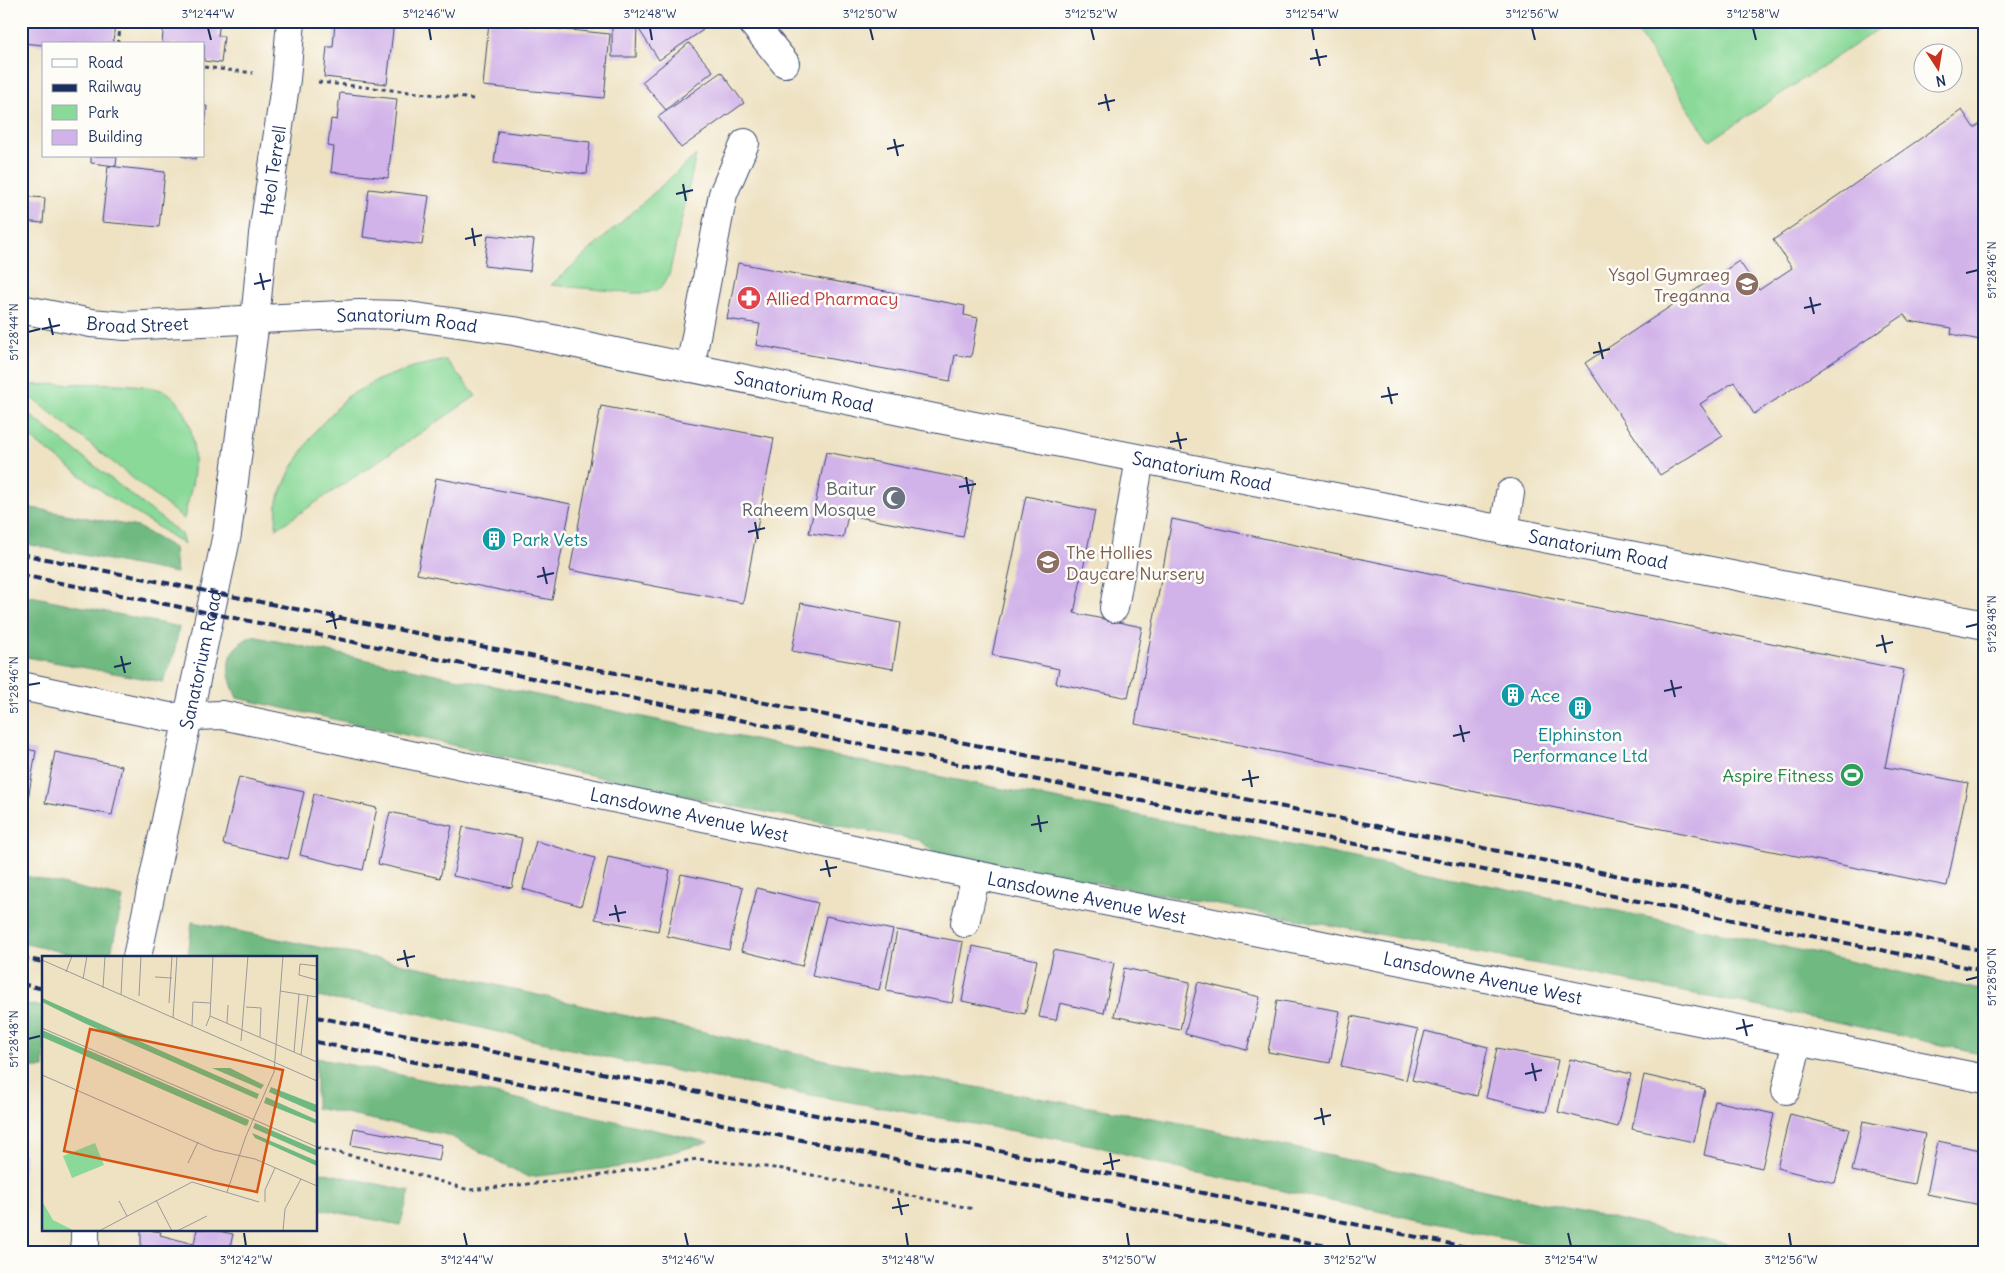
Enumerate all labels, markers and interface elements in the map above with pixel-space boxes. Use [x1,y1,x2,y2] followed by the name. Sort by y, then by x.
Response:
[182,6,235,21] text: 3°12'44"W
[403,6,456,21] text: 3°12'46"W
[624,6,677,21] text: 3°12'48"W
[843,6,897,21] text: 3°12'50"W
[1065,6,1118,21] text: 3°12'52"W
[1285,6,1339,21] text: 3°12'54"W
[1505,6,1559,21] text: 3°12'56"W
[1726,6,1780,21] text: 3°12'58"W
[42,42,205,158] legend
[1914,42,1964,92] north arrow
[88,53,123,72] text: Road
[1934,71,1947,91] text: N
[88,77,142,96] text: Railway
[88,103,119,122] text: Park
[254,124,290,217] street label: Heol Terrell
[88,127,143,146] text: Building
[1984,241,1999,299] text: 51°28'46"N
[1609,263,1730,307] place label: Ysgol Gymraeg Treganna
[1734,271,1760,297] school or university icon: Ysgol Gymraeg Treganna
[736,285,762,311] pharmacy icon: Allied Pharmacy
[766,287,898,310] place label: Allied Pharmacy
[336,302,479,337] street label: Sanatorium Road
[6,303,21,361] text: 51°28'44"N
[85,311,189,338] street label: Broad Street
[732,365,876,417] street label: Sanatorium Road
[1130,446,1274,496] street label: Sanatorium Road
[742,477,877,521] place label: Baitur Raheem Mosque
[881,485,907,511] mosque icon: Baitur Raheem Mosque
[1527,524,1670,574] street label: Sanatorium Road
[481,526,507,552] building icon: Park Vets
[512,528,588,551] place label: Park Vets
[1066,541,1205,585] place label: The Hollies Daycare Nursery
[1035,549,1061,575] school or university icon: The Hollies Daycare Nursery
[174,588,226,731] street label: Sanatorium Road
[1984,595,1999,653] text: 51°28'48"N
[6,656,21,714] text: 51°28'46"N
[1500,682,1526,708] building icon: Ace
[1530,684,1560,707] place label: Ace
[1567,695,1593,721] building icon: Elphinston Performance Ltd
[1512,723,1648,767] place label: Elphinston Performance Ltd
[1839,762,1865,788] sports icon: Aspire Fitness
[1722,764,1834,787] place label: Aspire Fitness
[588,782,791,846] street label: Lansdowne Avenue West
[985,866,1188,929] street label: Lansdowne Avenue West
[1381,946,1584,1009] street label: Lansdowne Avenue West
[1984,948,1999,1006] text: 51°28'50"N
[42,956,318,1230] inset map
[6,1010,21,1068] text: 51°28'48"N
[220,1252,272,1267] text: 3°12'42"W
[441,1252,494,1267] text: 3°12'44"W
[662,1252,715,1267] text: 3°12'46"W
[882,1252,935,1267] text: 3°12'48"W
[1102,1252,1156,1267] text: 3°12'50"W
[1324,1252,1377,1267] text: 3°12'52"W
[1544,1252,1598,1267] text: 3°12'54"W
[1764,1252,1818,1267] text: 3°12'56"W

